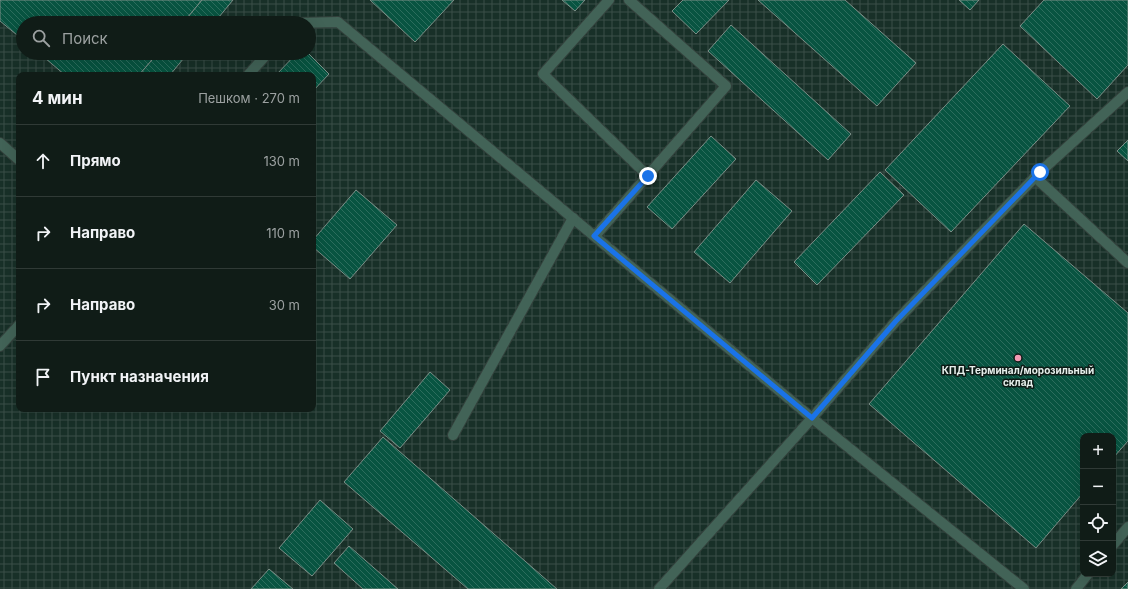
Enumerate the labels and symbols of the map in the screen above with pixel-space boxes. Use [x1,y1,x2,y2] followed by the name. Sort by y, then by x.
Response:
[1031,163,1049,181] route start
[639,167,657,185] route end
[1013,353,1023,363] marker: КПД-Терминал/морозильный склад
[942,364,1094,388] place label: КПД-Терминал/морозильный склад

